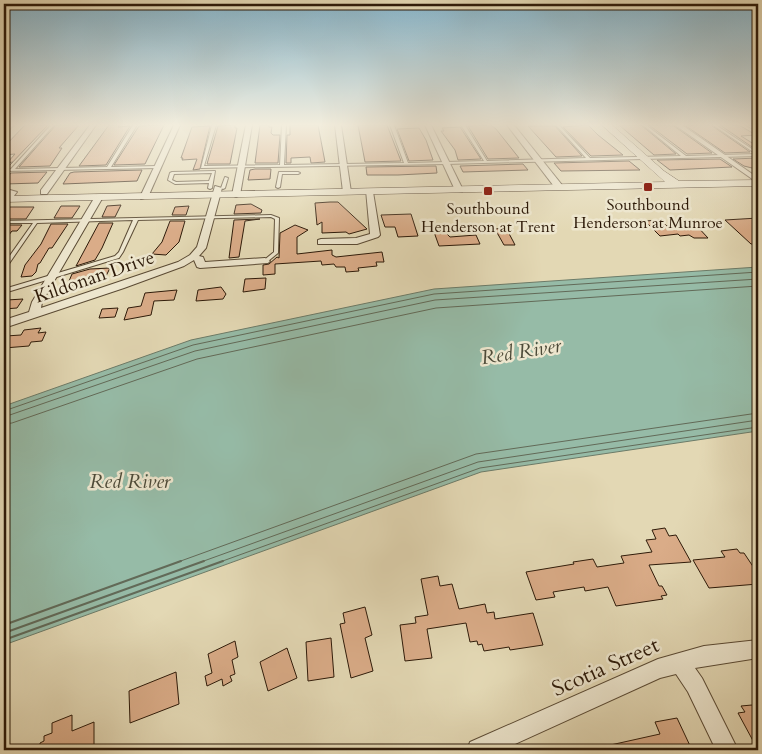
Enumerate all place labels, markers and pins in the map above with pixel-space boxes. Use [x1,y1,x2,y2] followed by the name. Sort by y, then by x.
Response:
[642,181,654,193] marker: Southbound Henderson at Munroe
[482,185,494,197] marker: Southbound Henderson at Trent
[573,194,723,234] place label: Southbound Henderson at Munroe
[421,198,555,238] place label: Southbound Henderson at Trent

